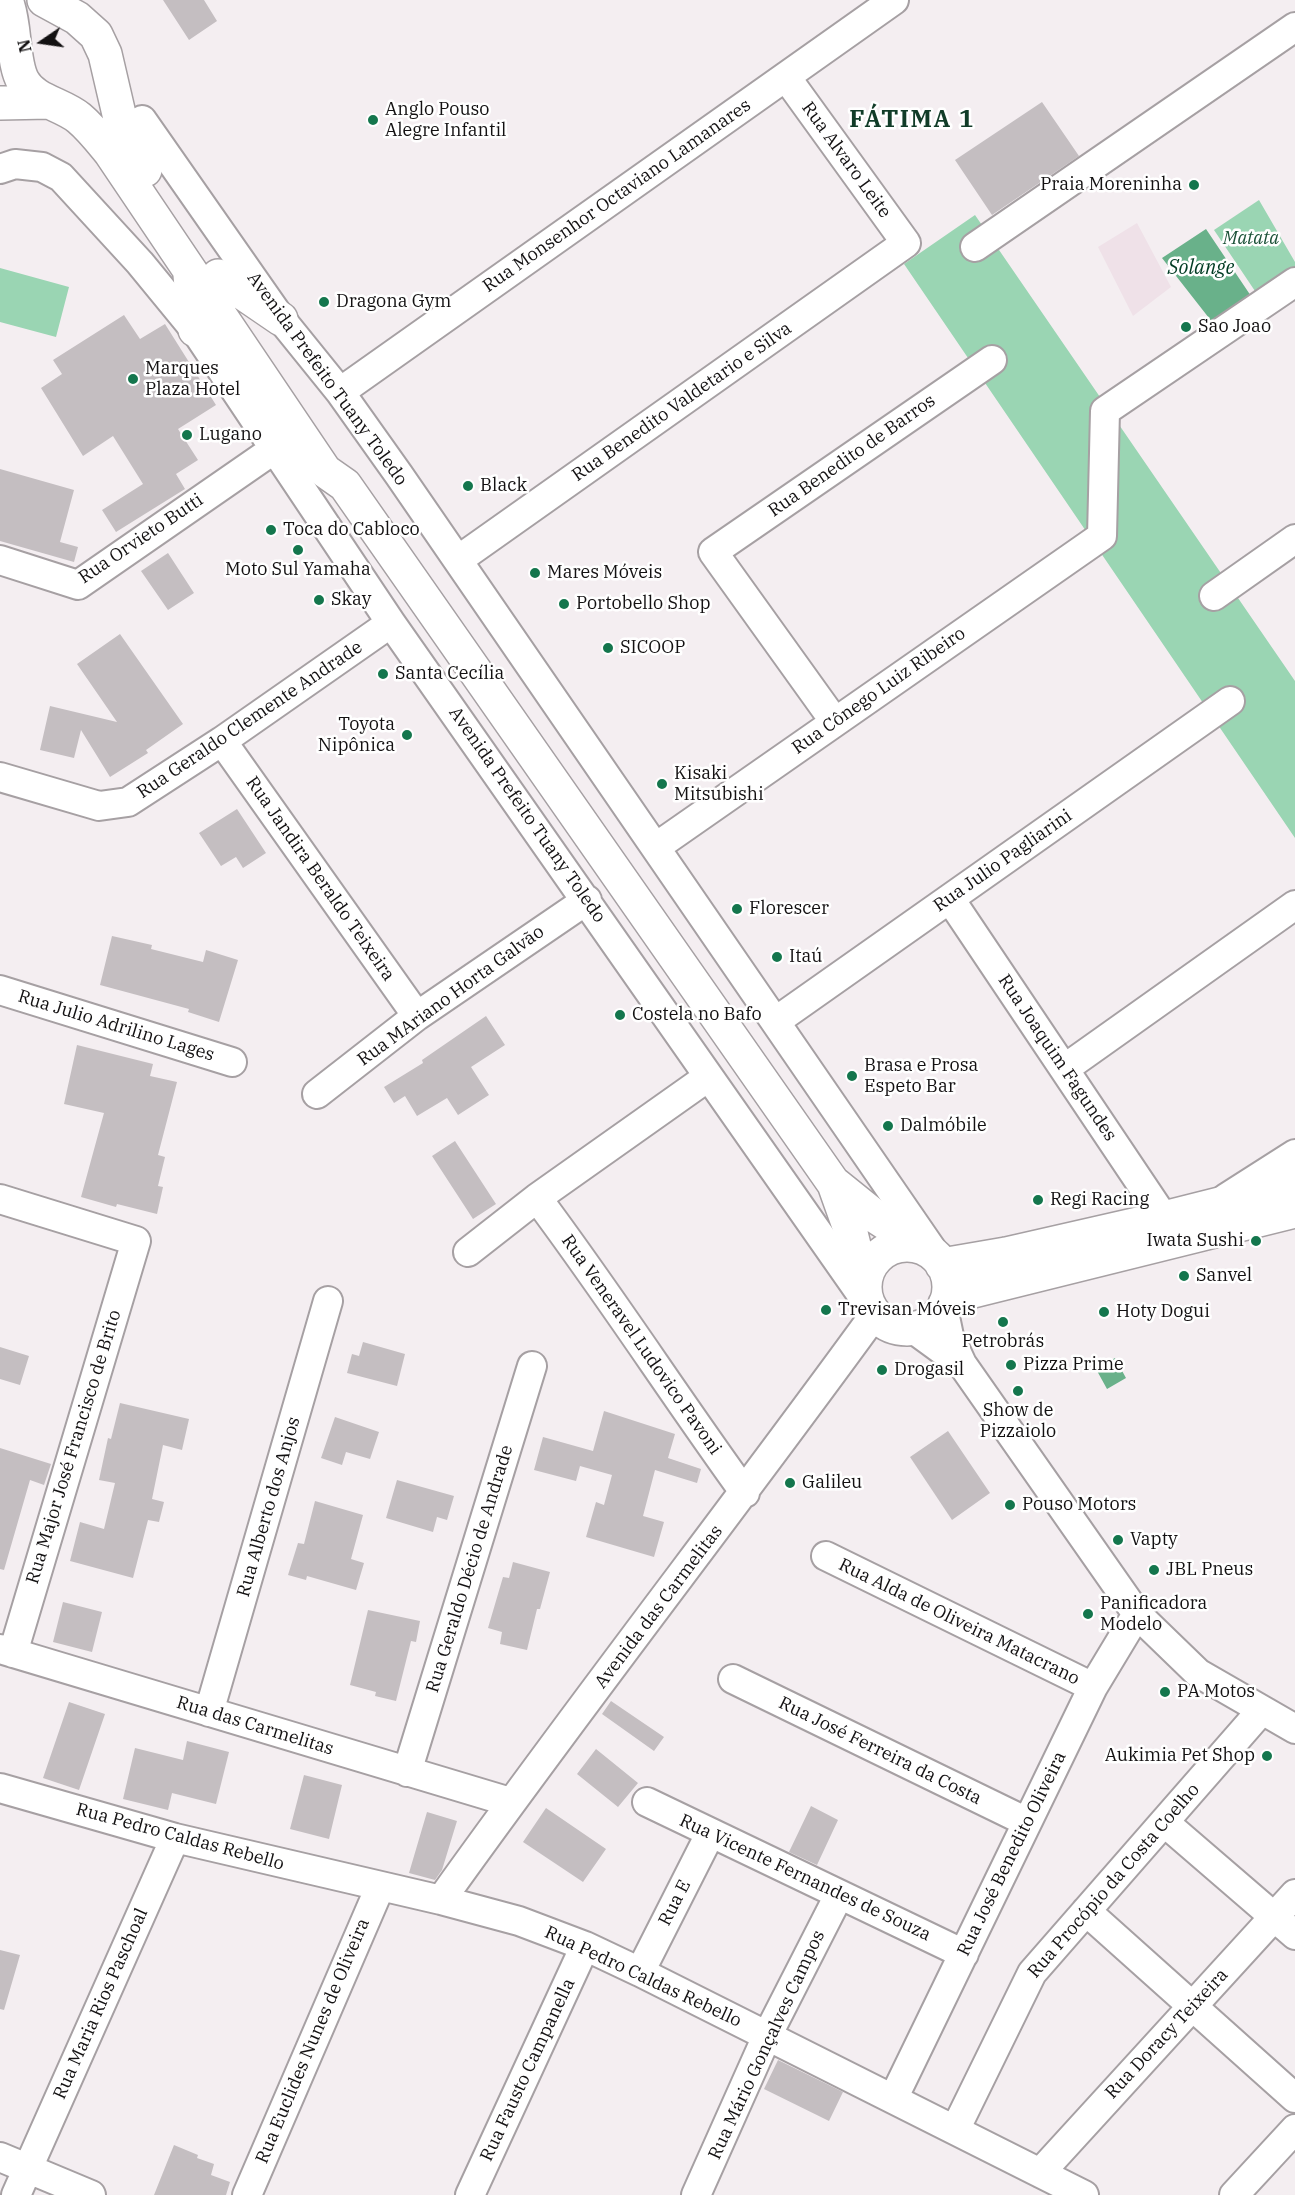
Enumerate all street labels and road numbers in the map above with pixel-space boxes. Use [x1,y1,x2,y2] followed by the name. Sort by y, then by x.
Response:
[479,95,755,297] street label: Rua Monsenhor Octaviano Lamanares
[797,98,895,222] street label: Rua Alvaro Leite
[242,268,412,490] street label: Avenida Prefeito Tuany Toledo
[568,318,796,486] street label: Rua Benedito Valdetario e Silva
[764,390,940,522] street label: Rua Benedito de Barros
[75,489,207,589] street label: Rua Orvieto Butti
[788,623,970,759] street label: Rua Cônego Luiz Ribeiro
[133,636,367,804] street label: Rua Geraldo Clemente Andrade
[444,703,610,927] street label: Avenida Prefeito Tuany Toledo
[241,773,399,985] street label: Rua Jandira Beraldo Teixeira
[930,805,1076,917] street label: Rua Julio Pagliarini
[354,921,548,1071] street label: Rua MAriano Horta Galvão
[993,971,1121,1145] street label: Rua Joaquim Fagundes
[15,986,217,1066] street label: Rua Julio Adrilino Lages
[557,1231,725,1459] street label: Rua Veneravel Ludovico Pavoni
[22,1307,126,1587] street label: Rua Major José Francisco de Brito
[233,1414,305,1600] street label: Rua Alberto dos Anjos
[422,1443,518,1695] street label: Rua Geraldo Décio de Andrade
[591,1521,727,1693] street label: Avenida das Carmelitas
[835,1554,1083,1690] street label: Rua Alda de Oliveira Matacrano
[174,1692,336,1760] street label: Rua das Carmelitas
[775,1692,985,1810] street label: Rua José Ferreira da Costa
[953,1748,1071,1960] street label: Rua José Benedito Oliveira
[1024,1779,1204,1983] street label: Rua Procópio da Costa Coelho
[74,1799,286,1875] street label: Rua Pedro Caldas Rebello
[676,1810,934,1946] street label: Rua Vicente Fernandes de Souza
[654,1876,696,1930] street label: Rua E
[49,1905,153,2103] street label: Rua Maria Rios Paschoal
[251,1915,375,2167] street label: Rua Euclides Nunes de Oliveira
[541,1922,745,2032] street label: Rua Pedro Caldas Rebello
[704,1927,830,2163] street label: Rua Mário Gonçalves Campos
[1101,1964,1233,2104] street label: Rua Doracy Teixeira
[476,1975,580,2165] street label: Rua Fausto Campanella

